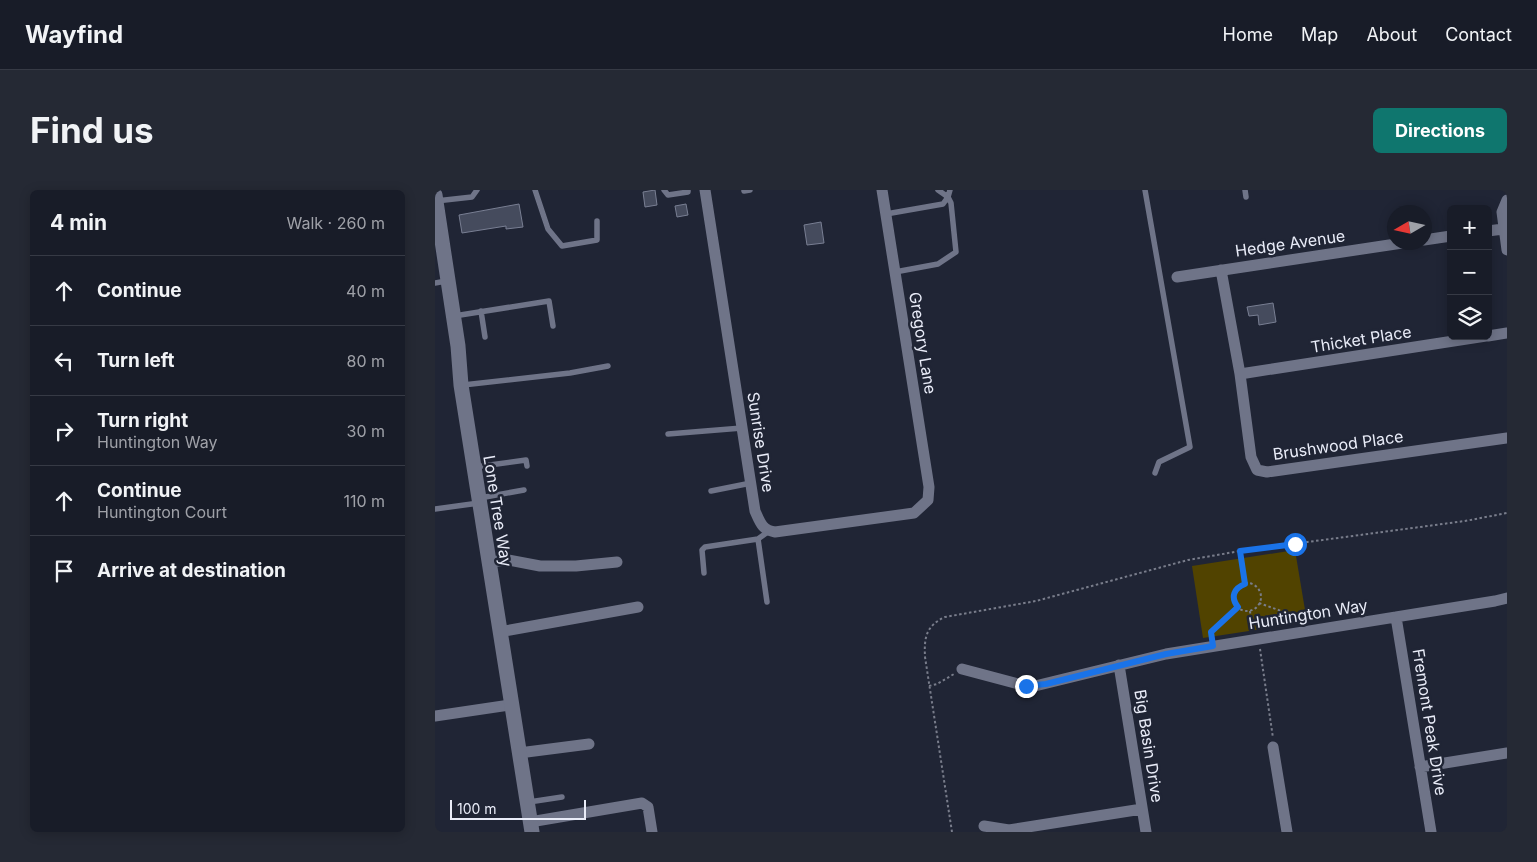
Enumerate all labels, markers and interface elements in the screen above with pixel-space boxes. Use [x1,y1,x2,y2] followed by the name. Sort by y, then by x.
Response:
[25,20,123,49] text: Wayfind
[1223,24,1273,45] text: Home
[1301,24,1338,45] text: Map
[1366,24,1417,45] text: About
[1445,24,1512,45] text: Contact
[1373,108,1507,153] button: Directions
[30,109,154,151] text: Find us
[1387,205,1432,250] north arrow
[1447,205,1492,340] map controls
[1447,205,1492,250] button: +
[50,210,107,235] text: 4 min
[287,213,385,233] text: Walk · 260 m
[1234,225,1346,261] street label: Hedge Avenue
[1447,250,1492,295] button: −
[50,277,78,305] icon: ahead
[97,279,182,302] text: Continue
[346,281,385,301] text: 40 m
[905,291,941,395] street label: Gregory Lane
[1447,295,1492,340] button: layers
[1309,321,1413,357] street label: Thicket Place
[50,347,78,375] icon: left
[97,349,175,372] text: Turn left
[346,351,385,371] text: 80 m
[743,390,779,494] street label: Sunrise Drive
[97,409,188,432] text: Turn right
[50,417,78,445] icon: right
[347,421,385,441] text: 30 m
[1271,426,1405,464] street label: Brushwood Place
[97,432,218,452] text: Huntington Way
[479,454,517,568] street label: Lone Tree Way
[97,479,182,502] text: Continue
[50,487,78,515] icon: ahead
[343,491,385,511] text: 110 m
[97,502,227,522] text: Huntington Court
[1284,533,1307,556] route start
[50,557,78,585] icon: arrive
[97,559,286,582] text: Arrive at destination
[1247,595,1369,633] street label: Huntington Way
[1409,647,1451,797] street label: Fremont Peak Drive
[1015,675,1038,698] route end
[1130,688,1168,804] street label: Big Basin Drive
[450,797,586,820] scale bar
[457,800,497,817] text: 100 m

